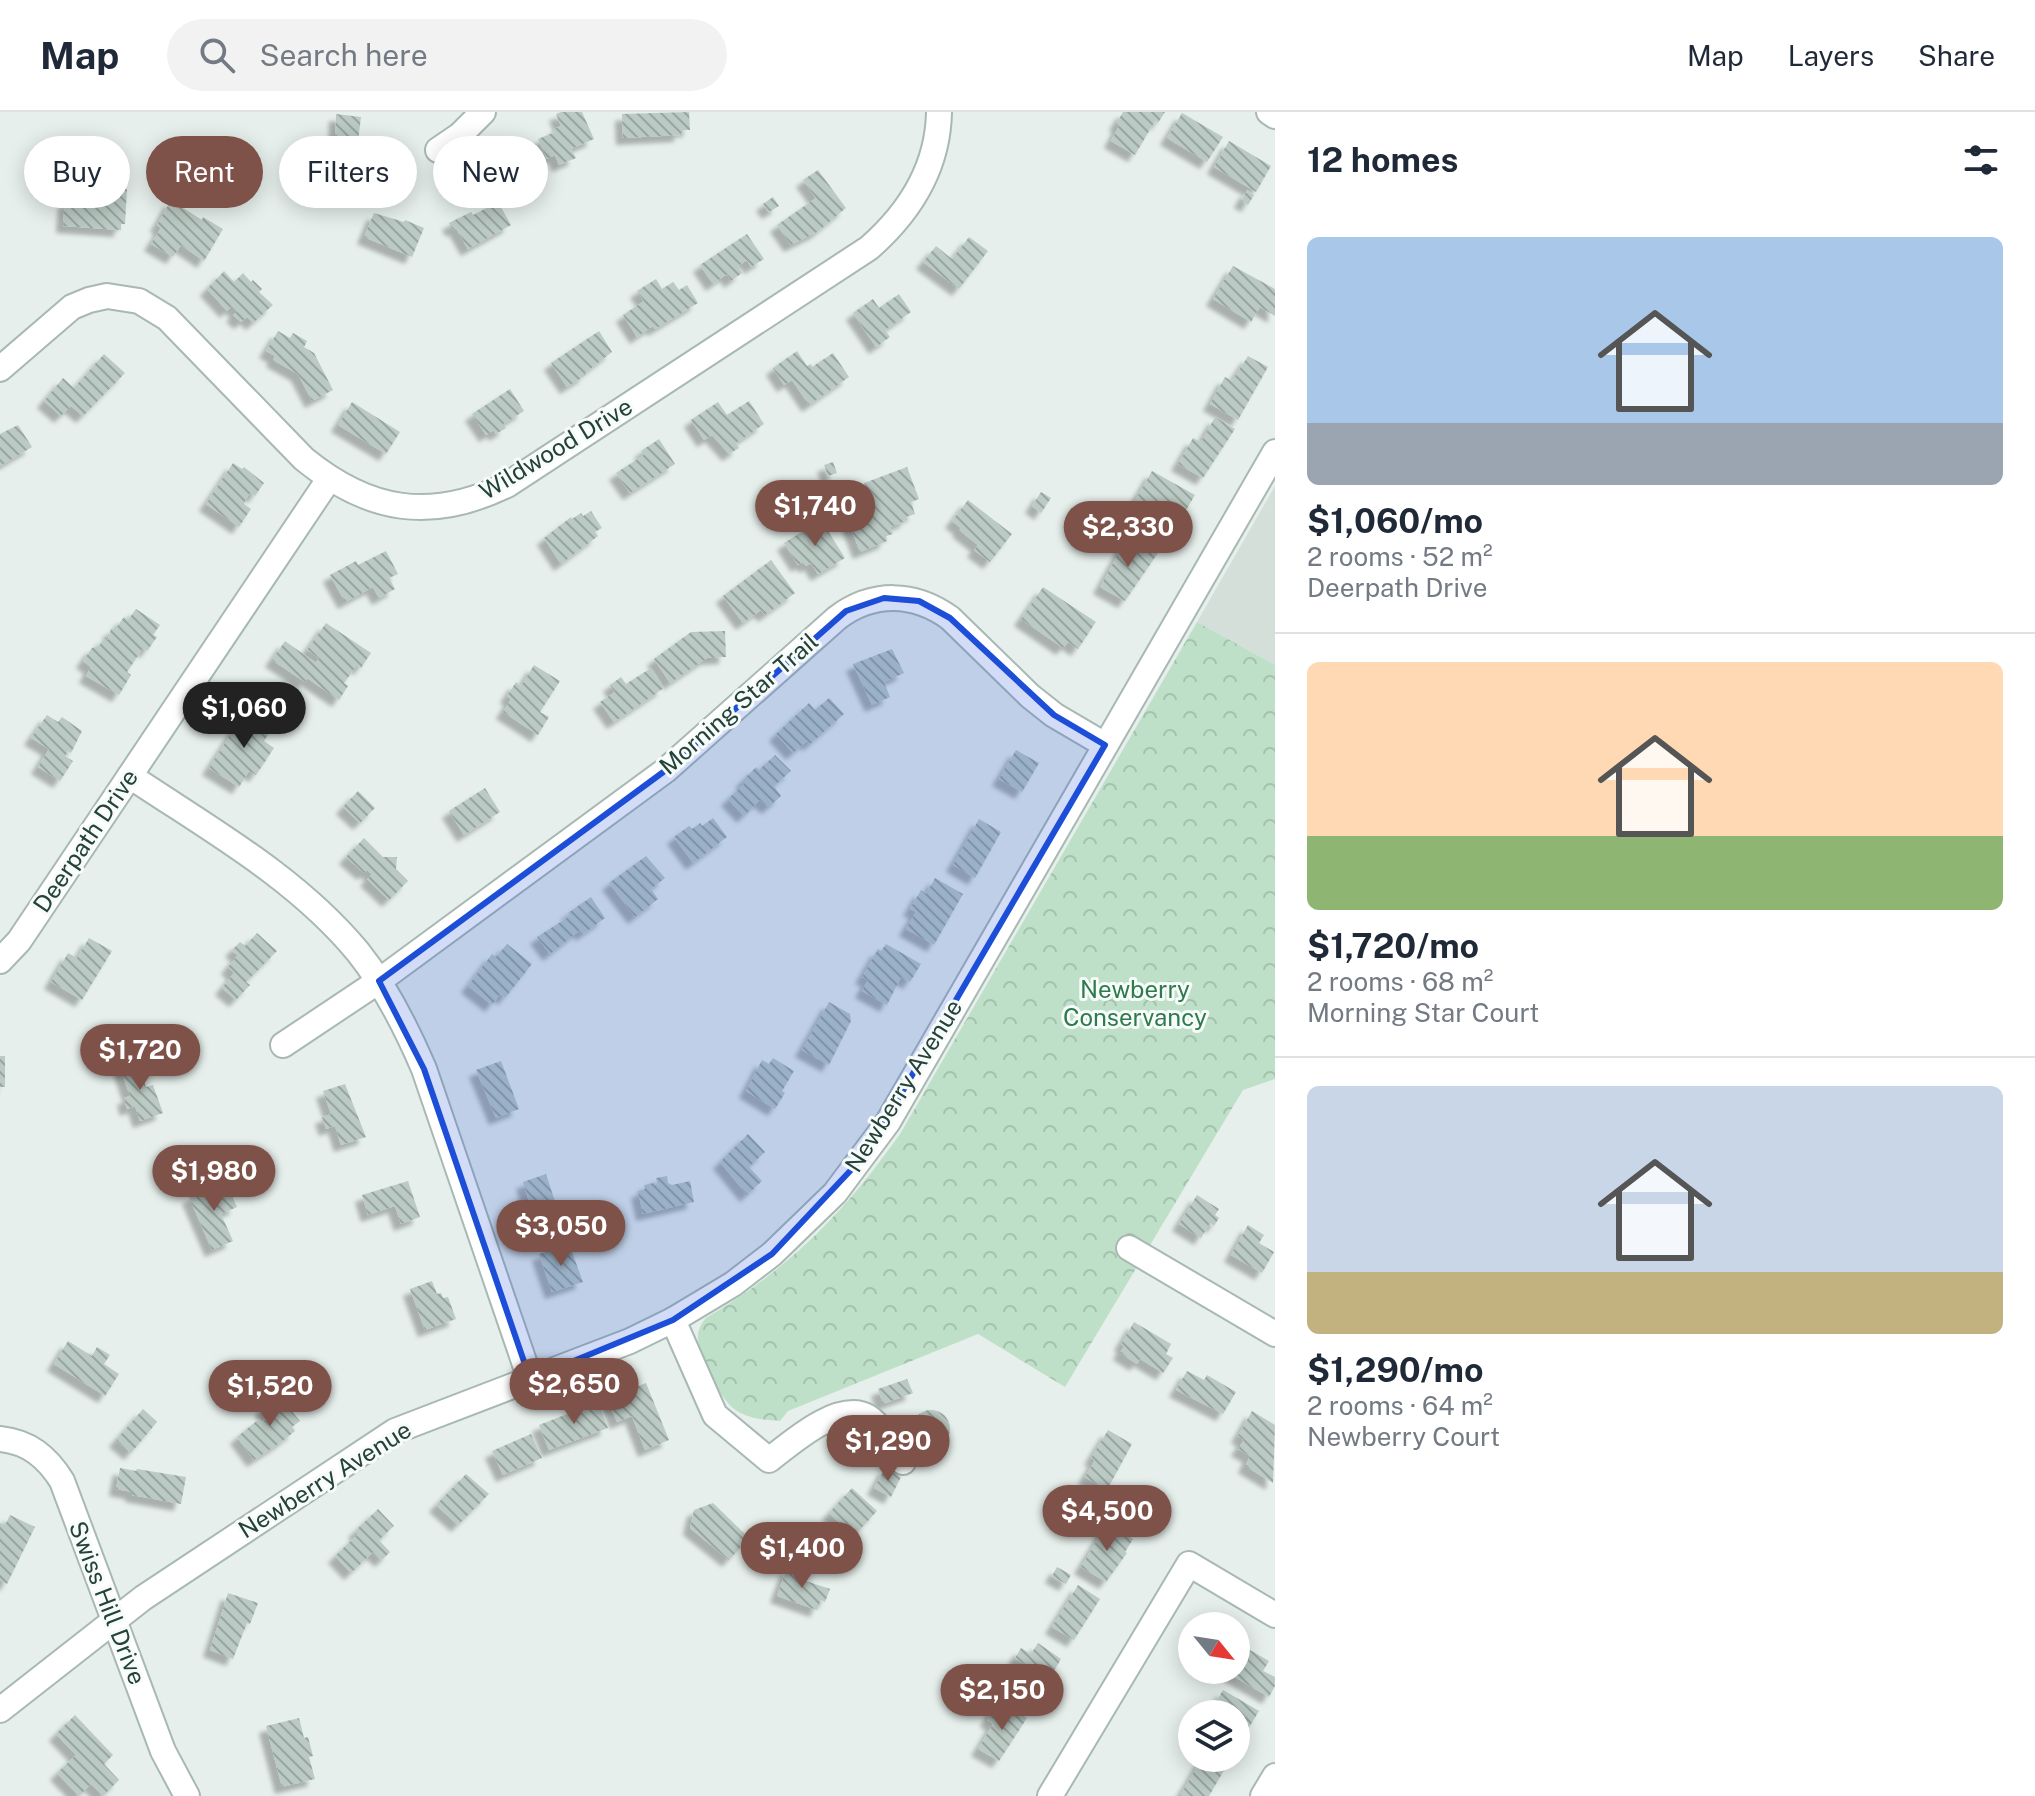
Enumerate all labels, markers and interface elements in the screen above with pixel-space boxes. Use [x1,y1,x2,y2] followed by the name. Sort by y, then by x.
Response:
[167,19,727,91] search box
[40,33,119,78] text: Map
[195,33,239,77] icon: search
[259,37,428,73] text: Search here
[1687,39,1744,72] text: Map
[1788,39,1874,72] text: Layers
[1918,39,1995,72] text: Share
[24,136,130,208] chip: Buy
[146,136,263,208] chip: Rent
[279,136,417,208] chip: Filters
[433,136,548,208] chip: New
[1959,138,2003,182] icon: filters
[1307,140,1458,180] text: 12 homes
[1583,289,1727,433] icon: home
[474,392,637,505] street label: Wildwood Drive
[750,480,880,548] pin: $1,740
[773,490,857,521] text: $1,740
[1063,501,1193,569] pin: $2,330
[1307,501,1483,541] text: $1,060/mo
[1082,511,1174,542] text: $2,330
[1307,541,1493,572] text: 2 rooms · 52 m²
[1307,572,1487,603] text: Deerpath Drive
[653,627,823,780] street label: Morning Star Trail
[179,682,309,750] pin: $1,060
[201,692,287,723] text: $1,060
[1583,714,1727,858] icon: home
[27,764,143,917] street label: Deerpath Drive
[1307,926,1479,966] text: $1,720/mo
[1307,966,1493,997] text: 2 rooms · 68 m²
[1063,975,1207,1031] park label: Newberry Conservancy
[839,994,968,1177] street label: Newberry Avenue
[1307,997,1539,1028] text: Morning Star Court
[75,1024,205,1092] pin: $1,720
[98,1034,182,1065] text: $1,720
[1583,1138,1727,1282] icon: home
[149,1145,279,1213] pin: $1,980
[170,1155,258,1186] text: $1,980
[496,1200,626,1268] pin: $3,050
[514,1210,608,1241] text: $3,050
[1307,1350,1484,1390] text: $1,290/mo
[509,1358,639,1426] pin: $2,650
[205,1360,335,1428] pin: $1,520
[528,1368,620,1399] text: $2,650
[227,1370,313,1401] text: $1,520
[1307,1390,1493,1421] text: 2 rooms · 64 m²
[233,1415,416,1544] street label: Newberry Avenue
[823,1415,953,1483] pin: $1,290
[1307,1421,1500,1452] text: Newberry Court
[845,1425,931,1456] text: $1,290
[1042,1485,1172,1553] pin: $4,500
[1061,1495,1153,1526] text: $4,500
[64,1517,152,1688] street label: Swiss Hill Drive
[737,1522,867,1590] pin: $1,400
[759,1532,845,1563] text: $1,400
[1178,1612,1250,1684] north arrow
[1178,1612,1250,1772] map controls
[937,1664,1067,1732] pin: $2,150
[959,1674,1045,1705] text: $2,150
[1178,1700,1250,1772] button: layers

